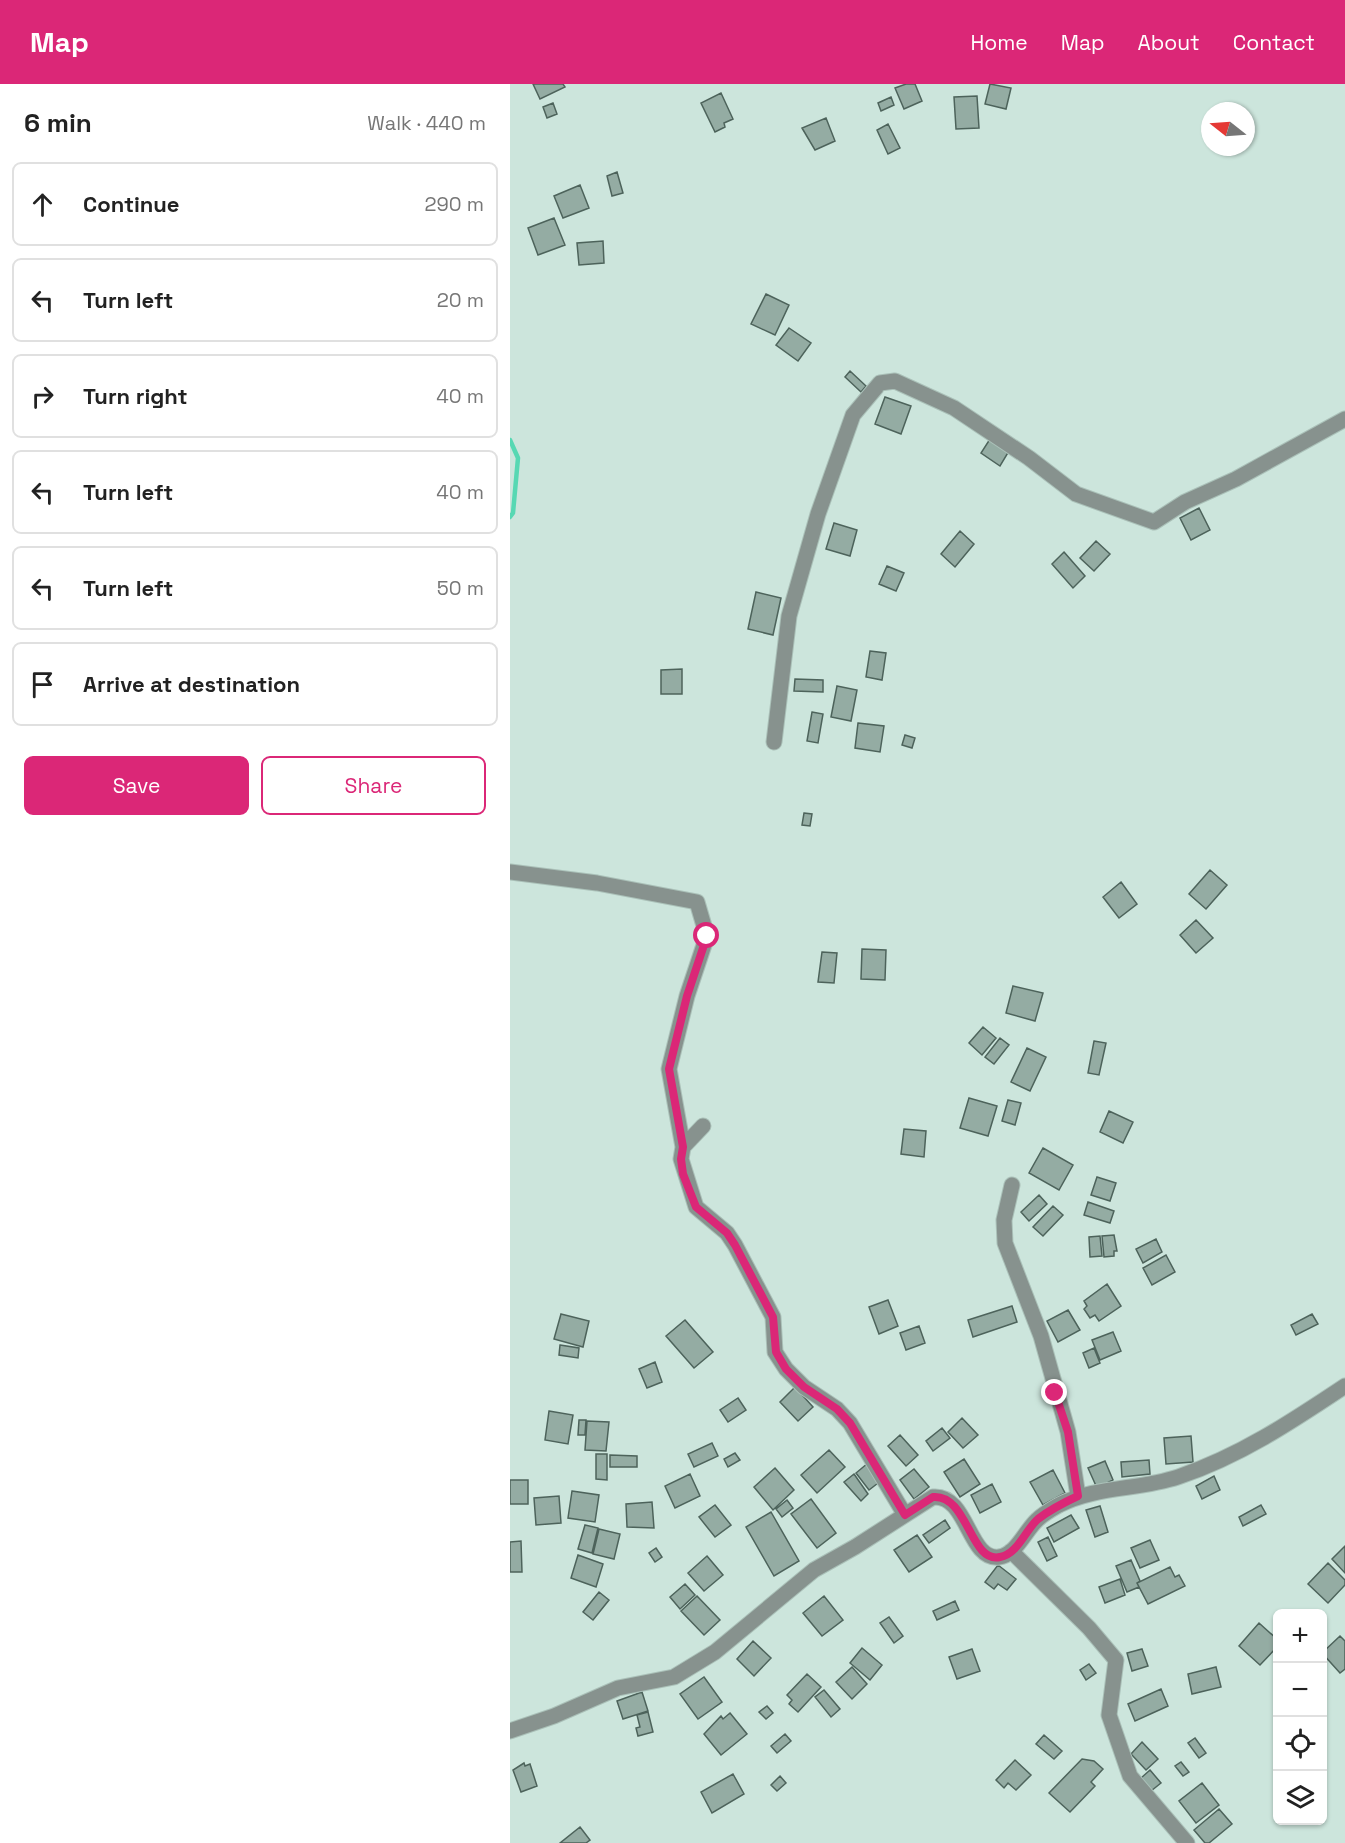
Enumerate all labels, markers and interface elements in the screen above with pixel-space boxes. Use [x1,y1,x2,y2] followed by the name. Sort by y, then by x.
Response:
[30,24,89,60] text: Map
[970,29,1028,56] text: Home
[1061,29,1105,56] text: Map
[1138,29,1200,56] text: About
[1233,29,1315,56] text: Contact
[1201,102,1255,156] north arrow
[24,106,92,140] text: 6 min
[367,110,486,136] text: Walk · 440 m
[26,188,59,221] icon: ahead
[83,190,179,218] text: Continue
[425,191,484,217] text: 290 m
[26,284,59,317] icon: left
[83,286,173,314] text: Turn left
[437,287,484,313] text: 20 m
[26,380,59,413] icon: right
[83,382,188,410] text: Turn right
[436,383,484,409] text: 40 m
[26,476,59,509] icon: left
[83,478,173,506] text: Turn left
[436,479,484,505] text: 40 m
[26,572,59,605] icon: left
[83,574,173,602] text: Turn left
[437,575,484,601] text: 50 m
[26,668,59,701] icon: arrive
[83,670,300,698] text: Arrive at destination
[24,756,249,815] button: Save
[261,756,486,815] button: Share
[693,922,719,948] route start
[1041,1379,1067,1405] route end
[1273,1609,1327,1825] map controls
[1273,1609,1327,1663] button: +
[1273,1663,1327,1717] button: −
[1273,1717,1327,1771] button: locate
[1273,1771,1327,1825] button: layers

